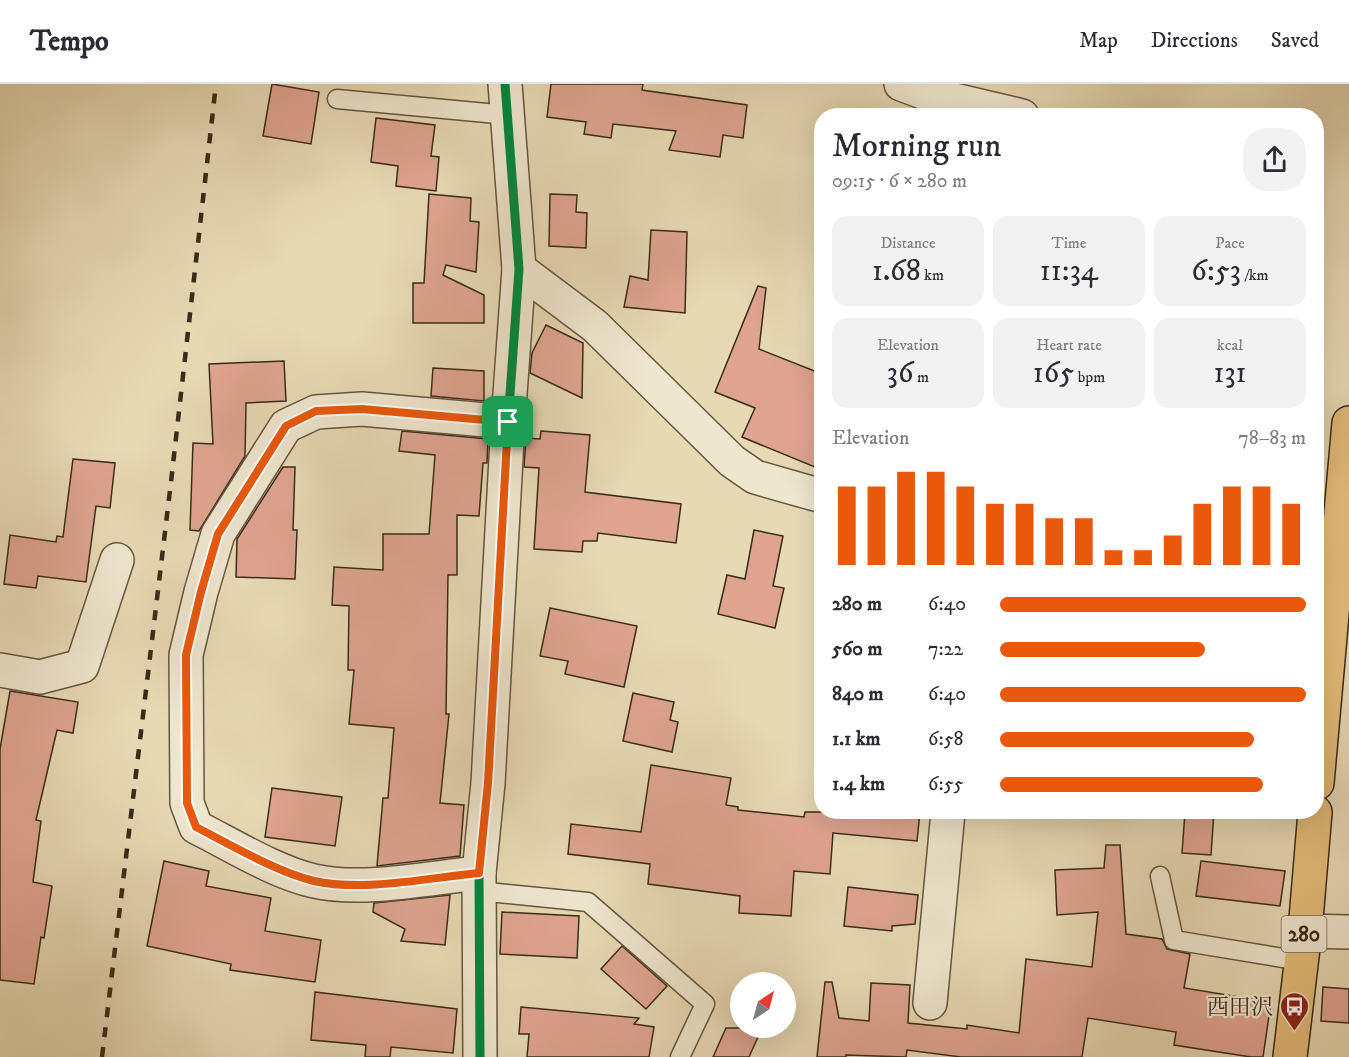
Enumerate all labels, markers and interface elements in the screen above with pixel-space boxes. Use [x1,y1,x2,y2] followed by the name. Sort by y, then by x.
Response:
[30,24,109,59] text: Tempo
[1079,28,1118,54] text: Map
[1151,28,1238,54] text: Directions
[1271,28,1319,54] text: Saved
[832,126,1001,167] text: Morning run
[1243,128,1306,191] button: share
[832,169,967,194] text: 09:15 · 6 × 280 m
[880,233,936,253] text: Distance
[1052,233,1086,253] text: Time
[1215,233,1245,253] text: Pace
[872,253,921,290] text: 1.68
[1040,253,1098,290] text: 11:34
[1191,253,1241,290] text: 6:53
[921,265,944,285] text: km
[1241,265,1269,285] text: /km
[877,335,939,355] text: Elevation
[1036,335,1102,355] text: Heart rate
[1217,335,1243,355] text: kcal
[887,355,914,392] text: 36
[1033,355,1074,392] text: 165
[1213,355,1247,392] text: 131
[914,367,929,387] text: m
[1074,367,1105,387] text: bpm
[482,396,533,447] pin
[491,405,524,438] icon: arrive
[832,426,909,451] text: Elevation
[1238,426,1306,451] text: 78–83 m
[832,592,882,617] text: 280 m
[928,592,966,617] text: 6:40
[832,637,882,662] text: 560 m
[928,637,963,662] text: 7:22
[832,682,884,707] text: 840 m
[928,682,966,707] text: 6:40
[832,727,881,752] text: 1.1 km
[928,727,964,752] text: 6:58
[832,772,885,797] text: 1.4 km
[928,772,964,797] text: 6:55
[1282,916,1326,952] road number: 280
[730,972,796,1038] north arrow
[730,972,796,1038] map controls
[1278,990,1310,1032] bus stop icon: 西田沢
[1207,994,1273,1021] place label: 西田沢

